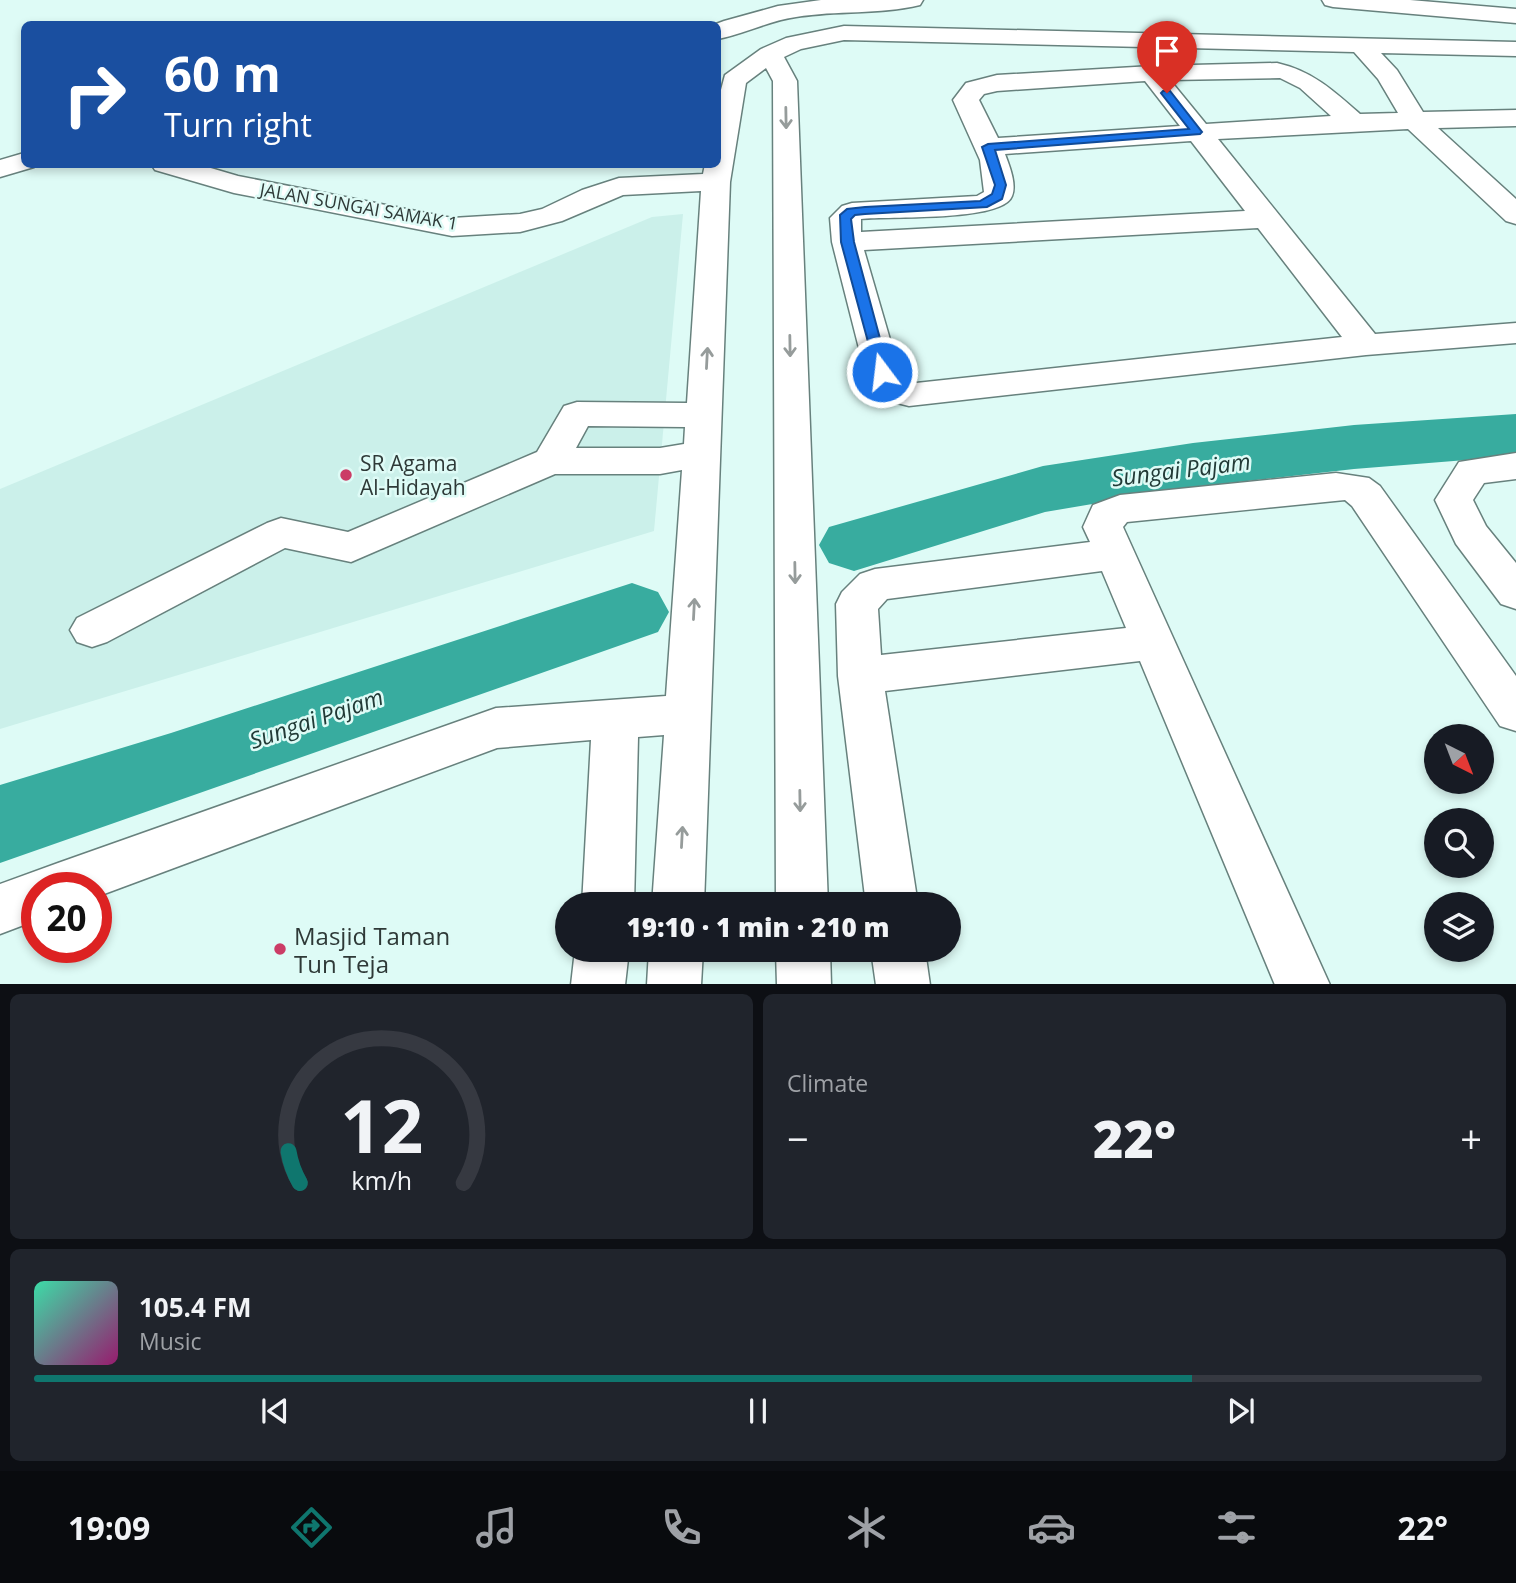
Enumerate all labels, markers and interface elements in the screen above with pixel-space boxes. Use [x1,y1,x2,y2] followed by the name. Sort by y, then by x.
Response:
[1137,21,1197,93] pin
[1148,32,1186,70] icon: arrive
[164,40,281,106] text: 60 m
[49,49,140,140] icon: right
[164,103,312,146] text: Turn right
[779,107,793,130] one-way arrow
[256,176,460,235] street label: JALAN SUNGAI SAMAK 1
[784,334,797,357] one-way arrow
[845,335,919,409] position arrow
[701,347,714,370] one-way arrow
[1110,445,1252,493] water label: Sungai Pajam
[360,449,466,501] place label: SR Agama Al-Hidayah
[338,467,354,483] marker: SR Agama Al-Hidayah
[789,562,802,585] one-way arrow
[688,599,701,621] one-way arrow
[245,680,387,756] water label: Sungai Pajam
[1424,724,1494,794] north arrow
[1424,724,1494,962] map controls
[793,789,807,812] one-way arrow
[1424,808,1494,878] button: search
[676,826,689,848] one-way arrow
[21,872,112,963] speed limit sign: 20
[1424,892,1494,962] button: layers
[627,909,889,945] text: 19:10 · 1 min · 210 m
[294,919,450,980] place label: Masjid Taman Tun Teja
[272,941,288,957] marker: Masjid Taman Tun Teja
[787,1067,868,1099] text: Climate
[340,1075,423,1174] text: 12
[1093,1102,1176,1173] text: 22°
[787,1112,809,1164] text: −
[1460,1112,1482,1164] text: +
[351,1162,412,1196] text: km/h
[139,1289,251,1325] text: 105.4 FM
[139,1325,202,1357] text: Music
[256,1392,294,1430] icon: previous
[739,1392,777,1430] icon: pause
[1222,1392,1260,1430] icon: next
[287,1503,336,1552] icon: directions
[472,1503,521,1552] icon: music
[657,1503,706,1552] icon: phone
[842,1503,891,1552] icon: climate
[1027,1503,1076,1552] icon: car
[1212,1503,1261,1552] icon: filters
[68,1506,150,1549] text: 19:09
[1398,1506,1448,1549] text: 22°

